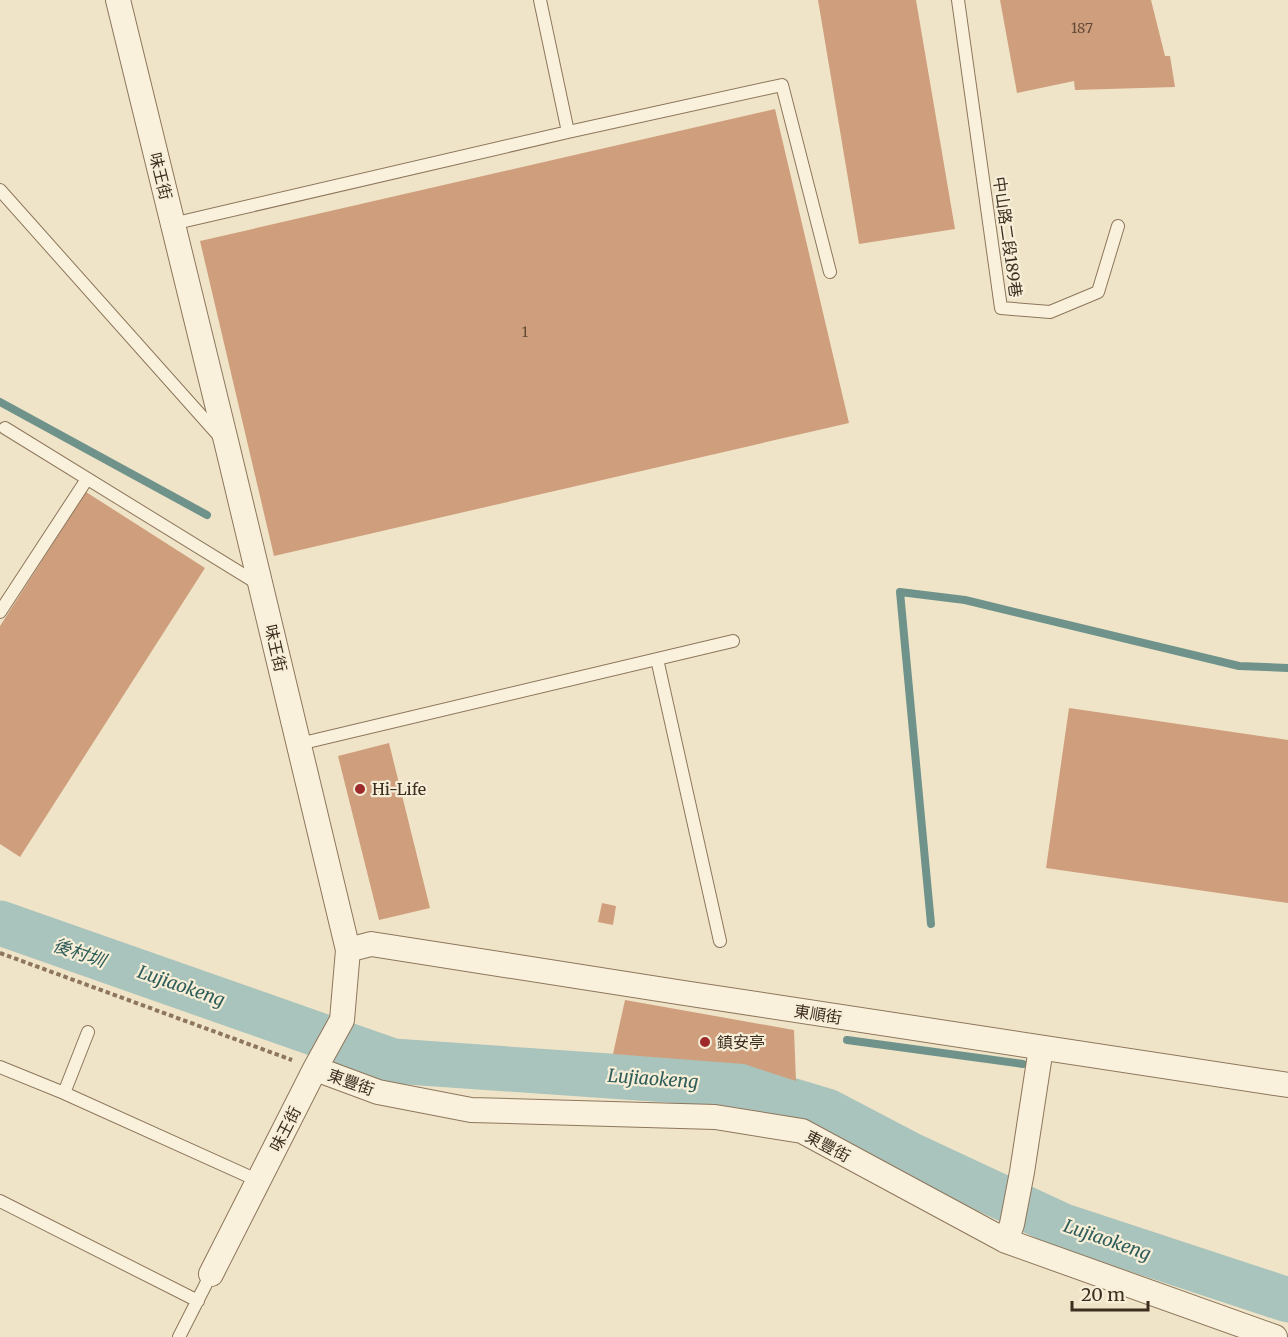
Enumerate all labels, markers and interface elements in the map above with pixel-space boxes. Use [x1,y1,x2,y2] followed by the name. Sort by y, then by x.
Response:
[1071,19,1093,37] house number: 187
[145,150,177,202] street label: 味王街
[990,175,1026,299] street label: 中山路二段189巷
[522,323,528,341] house number: 1
[261,622,291,674] street label: 味王街
[372,779,426,799] place label: Hi-Life
[353,782,367,796] marker: Hi-Life
[50,933,111,973] water label: 後村圳
[135,960,228,1011] water label: Lujiaokeng
[793,1000,843,1028] street label: 東順街
[717,1032,765,1052] place label: 鎮安亭
[698,1035,712,1049] marker: 鎮安亭
[325,1064,377,1100] street label: 東豐街
[607,1064,699,1093] water label: Lujiaokeng
[265,1103,305,1155] street label: 味王街
[802,1126,854,1166] street label: 東豐街
[1061,1214,1154,1265] water label: Lujiaokeng
[1072,1274,1148,1312] scale bar
[1081,1283,1125,1306] text: 20 m

